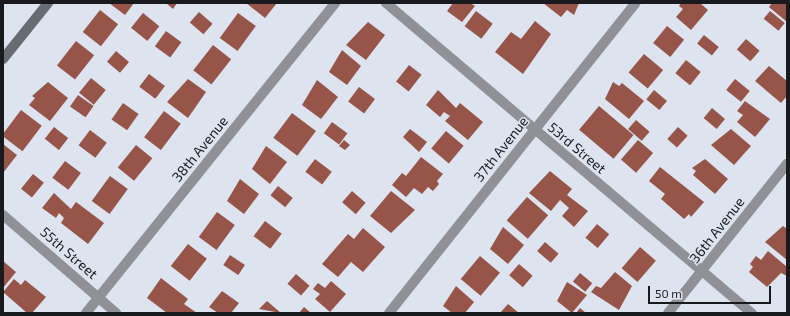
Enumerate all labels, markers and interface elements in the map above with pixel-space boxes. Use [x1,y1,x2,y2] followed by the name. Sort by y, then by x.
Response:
[168,113,232,185] street label: 38th Avenue
[470,113,532,185] street label: 37th Avenue
[544,119,610,177] street label: 53rd Street
[686,194,748,266] street label: 36th Avenue
[37,224,101,282] street label: 55th Street
[650,278,773,304] scale bar
[655,286,682,300] text: 50 m

